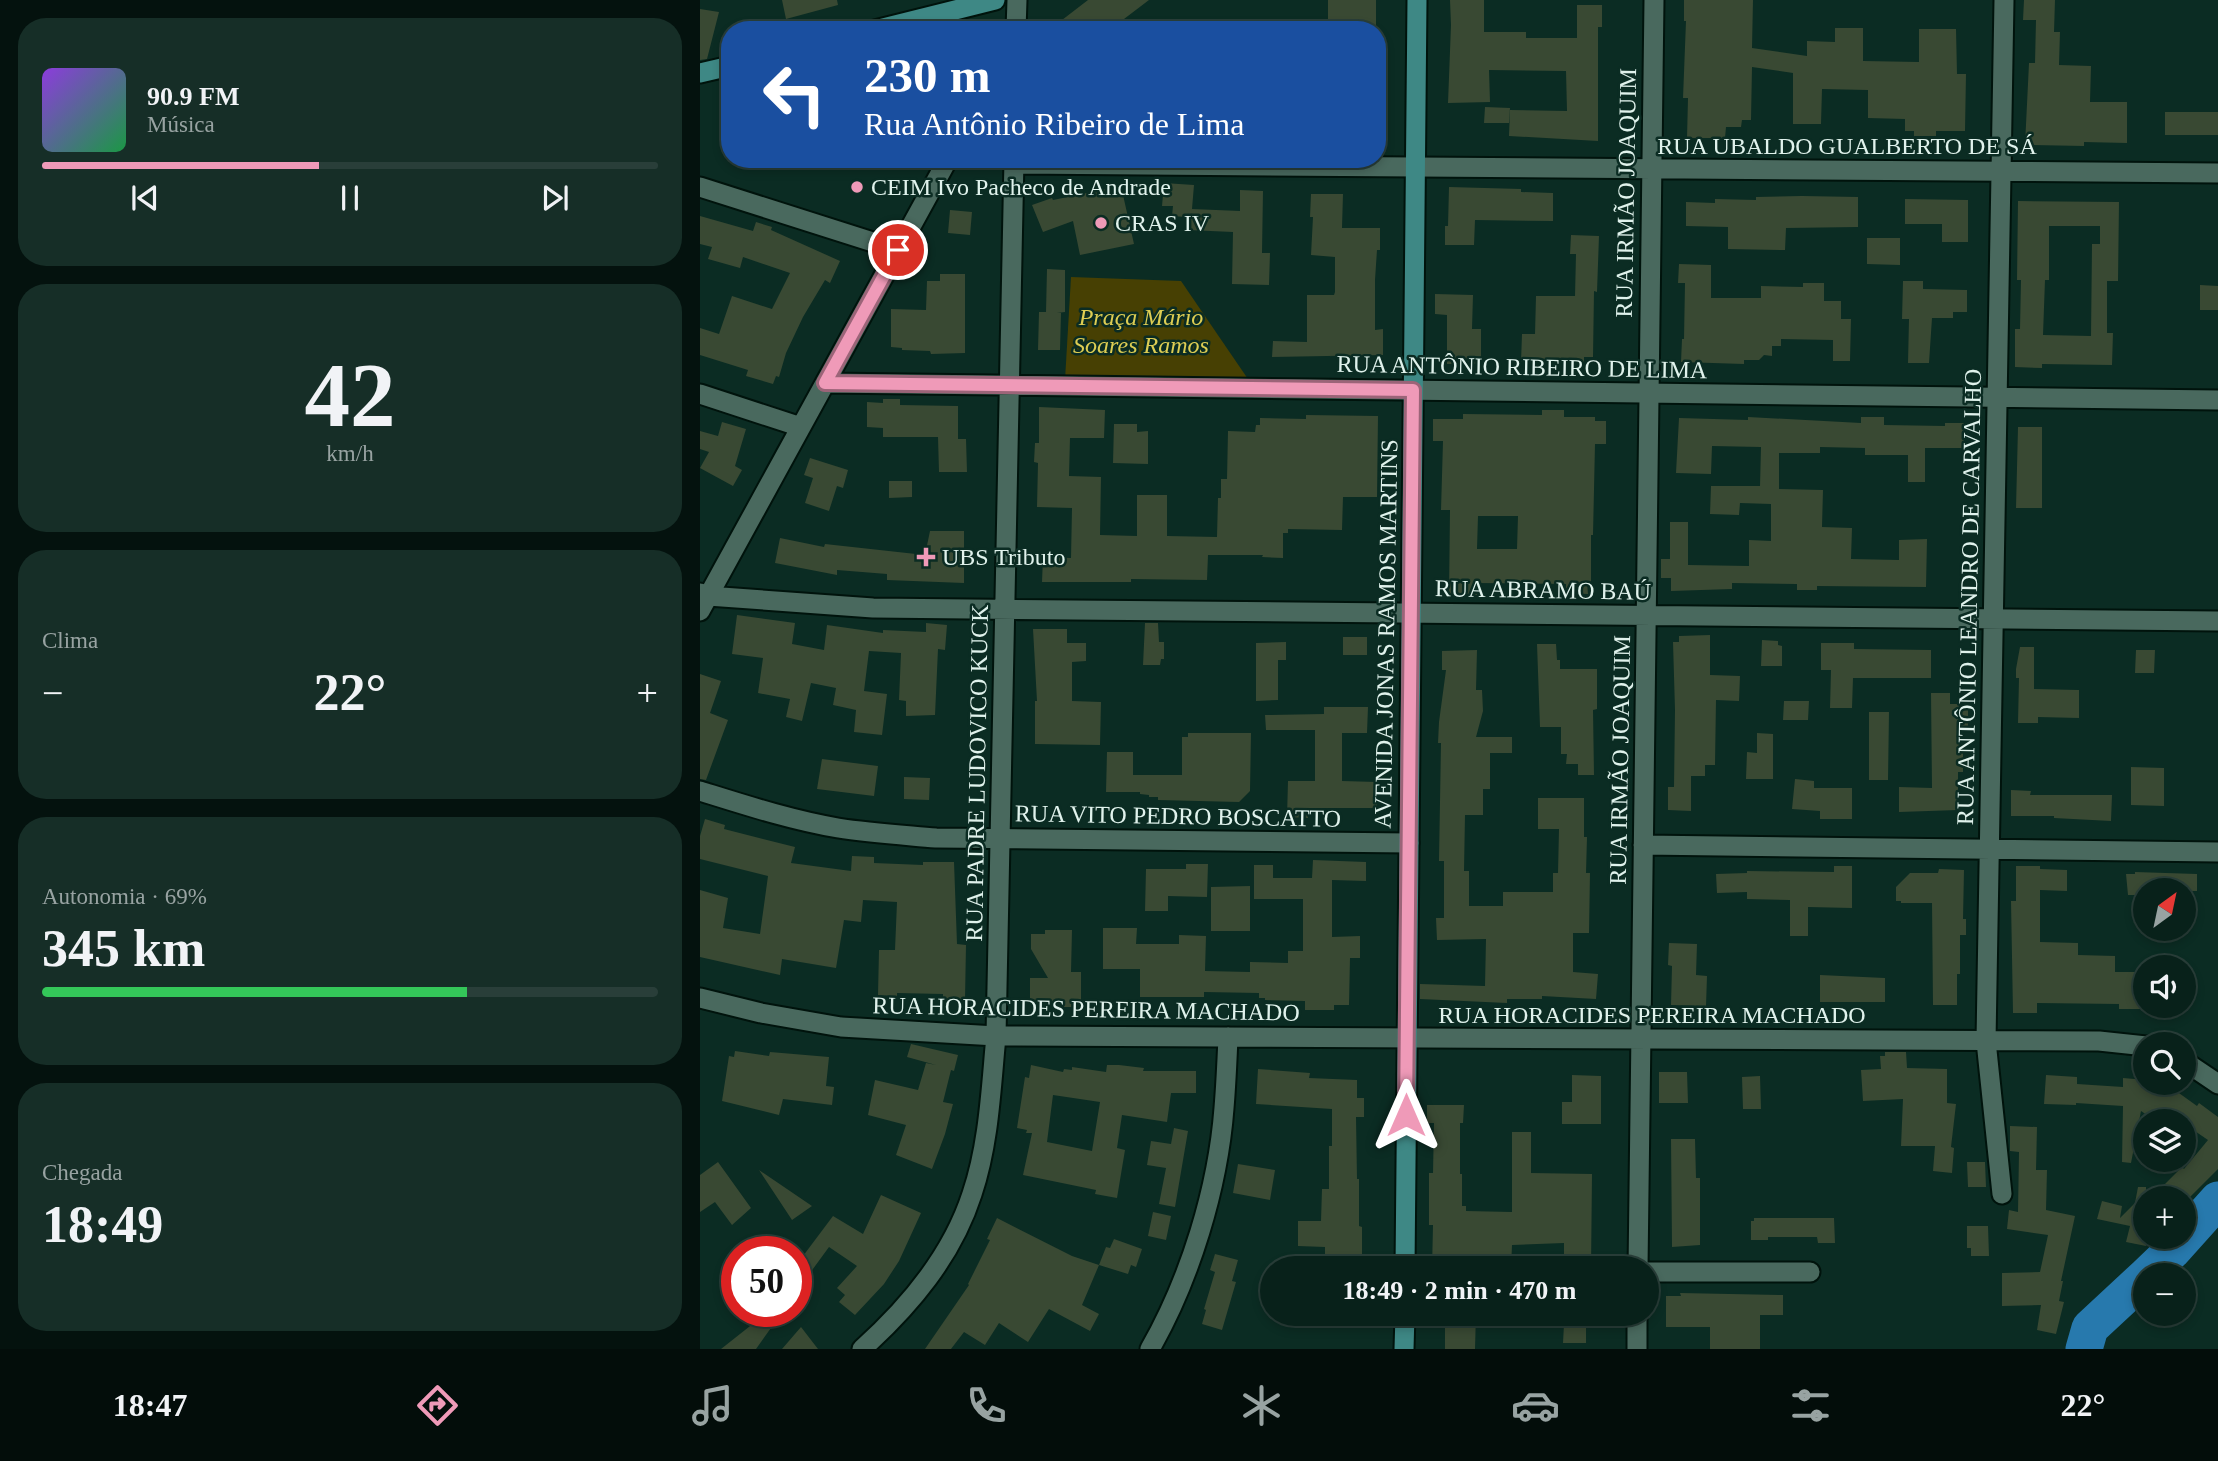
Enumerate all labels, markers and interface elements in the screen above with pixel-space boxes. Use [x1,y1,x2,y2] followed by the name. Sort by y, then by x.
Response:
[864,48,991,103] text: 230 m
[749,49,840,140] icon: left
[1611,68,1641,318] street label: RUA IRMÃO JOAQUIM
[147,82,239,111] text: 90.9 FM
[864,106,1244,142] text: Rua Antônio Ribeiro de Lima
[147,112,215,137] text: Música
[1657,133,2037,159] street label: RUA UBALDO GUALBERTO DE SÁ
[871,174,1171,200] place label: CEIM Ivo Pacheco de Andrade
[126,179,164,217] icon: previous
[331,179,369,217] icon: pause
[536,179,574,217] icon: next
[849,179,865,195] marker: CEIM Ivo Pacheco de Andrade
[1115,210,1210,236] place label: CRAS IV
[1093,215,1109,231] marker: CRAS IV
[868,220,928,280] pin
[879,231,917,269] icon: arrive
[1073,304,1209,358] park label: Praça Mário Soares Ramos
[305,345,396,446] text: 42
[1336,351,1708,383] street label: RUA ANTÔNIO RIBEIRO DE LIMA
[1952,369,1986,825] street label: RUA ANTÔNIO LEANDRO DE CARVALHO
[1370,439,1402,829] street label: AVENIDA JONAS RAMOS MARTINS
[326,441,374,466] text: km/h
[942,544,1065,570] place label: UBS Tributo
[916,547,936,567] marker: UBS Tributo
[1435,575,1651,605] street label: RUA ABRAMO BAÚ
[961,604,993,942] street label: RUA PADRE LUDOVICO KUCK
[42,628,98,653] text: Clima
[1605,635,1635,885] street label: RUA IRMÃO JOAQUIM
[314,664,386,721] text: 22°
[42,672,63,714] text: −
[637,672,658,714] text: +
[1015,800,1341,832] street label: RUA VITO PEDRO BOSCATTO
[2133,878,2196,942] north arrow
[2133,878,2196,1326] map controls
[42,884,207,909] text: Autonomia · 69%
[42,920,205,977] text: 345 km
[2133,955,2196,1018] button: sound
[872,992,1300,1026] street label: RUA HORACIDES PEREIRA MACHADO
[1438,1002,1866,1028] street label: RUA HORACIDES PEREIRA MACHADO
[2133,1032,2196,1095] button: search
[1369,1078,1443,1152] position arrow
[2133,1109,2196,1172] button: layers
[42,1160,122,1185] text: Chegada
[2133,1186,2196,1249] button: +
[42,1196,163,1253] text: 18:49
[721,1236,812,1327] speed limit sign: 50
[2133,1263,2196,1326] button: −
[1343,1276,1577,1305] text: 18:49 · 2 min · 470 m
[413,1381,462,1430] icon: directions
[688,1381,737,1430] icon: music
[962,1381,1011,1430] icon: phone
[1237,1381,1286,1430] icon: climate
[1511,1381,1560,1430] icon: car
[1786,1381,1835,1430] icon: filters
[113,1387,187,1423] text: 18:47
[2060,1387,2105,1423] text: 22°

